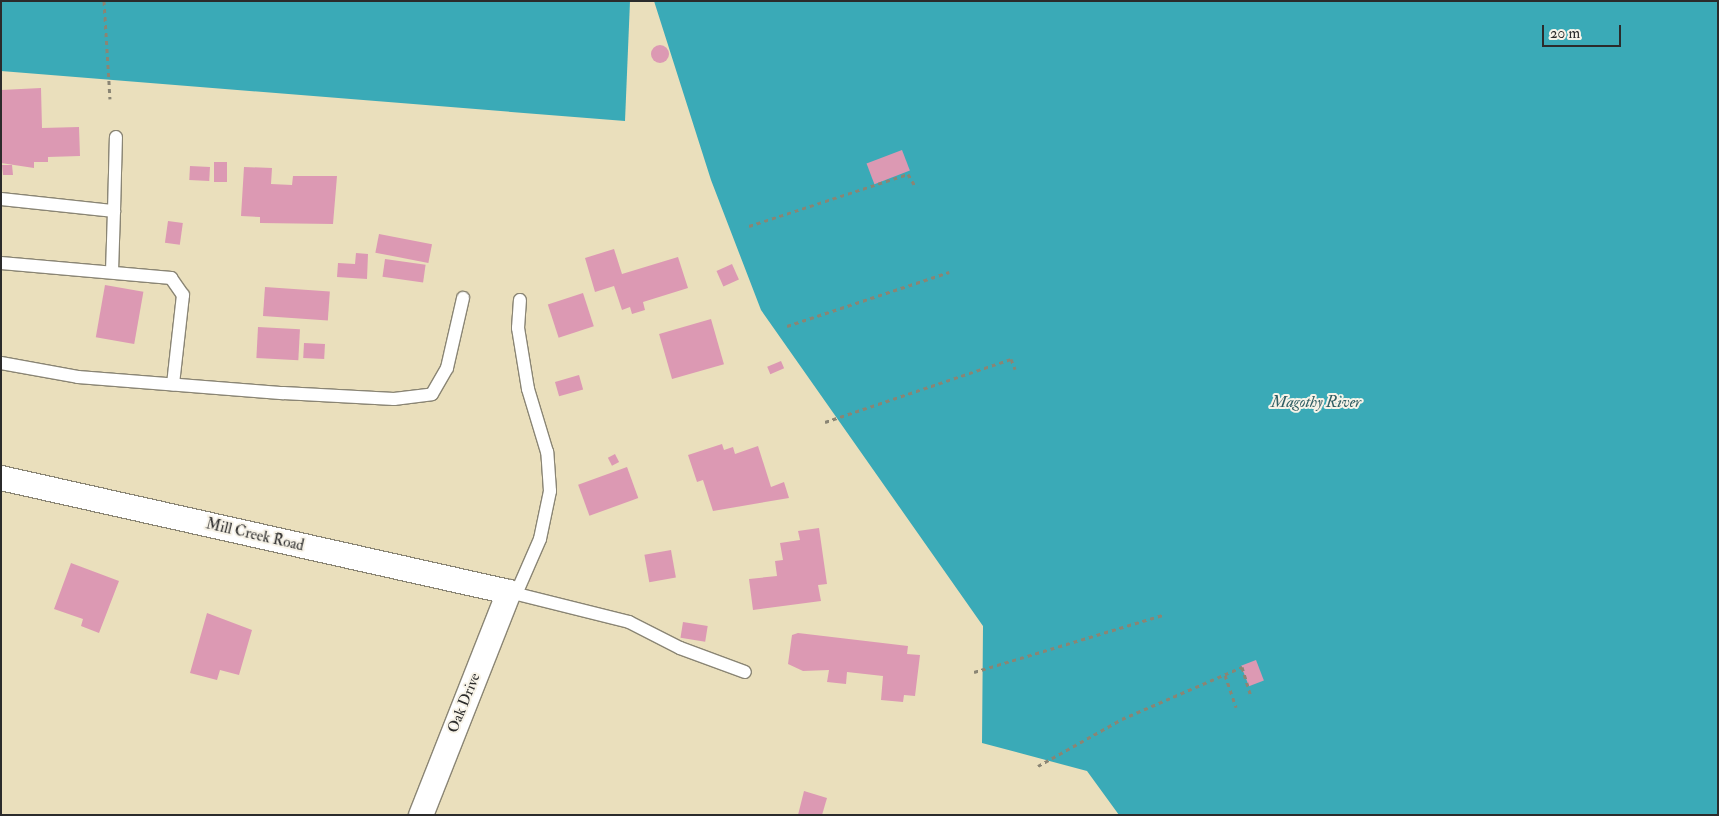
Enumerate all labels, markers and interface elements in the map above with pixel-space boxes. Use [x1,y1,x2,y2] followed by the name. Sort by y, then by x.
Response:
[1544,15,1623,47] scale bar
[1550,24,1580,43] text: 20 m
[1271,392,1361,412] water label: Magothy River
[204,515,306,555] street label: Mill Creek Road
[444,670,484,736] street label: Oak Drive

